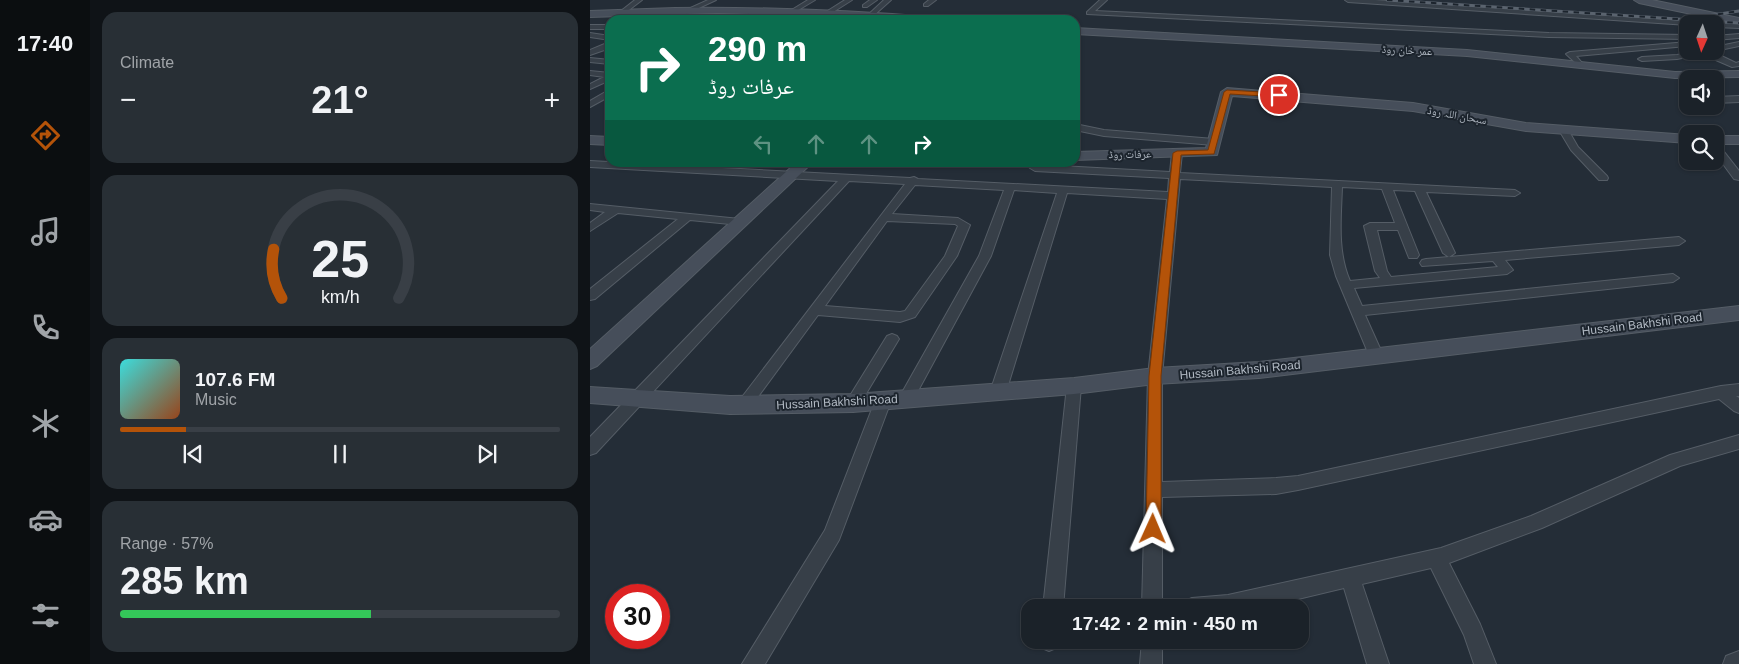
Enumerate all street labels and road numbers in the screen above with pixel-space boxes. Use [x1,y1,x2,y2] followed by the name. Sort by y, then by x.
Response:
[1381,43,1433,58] street label: عمر خان روڈ
[1426,104,1488,127] street label: سبحان اللہ روڈ
[1108,148,1152,160] street label: عرفات روڈ
[1581,310,1703,338] street label: Hussain Bakhshi Road
[1179,358,1301,382] street label: Hussain Bakhshi Road
[776,392,898,412] street label: Hussain Bakhshi Road

